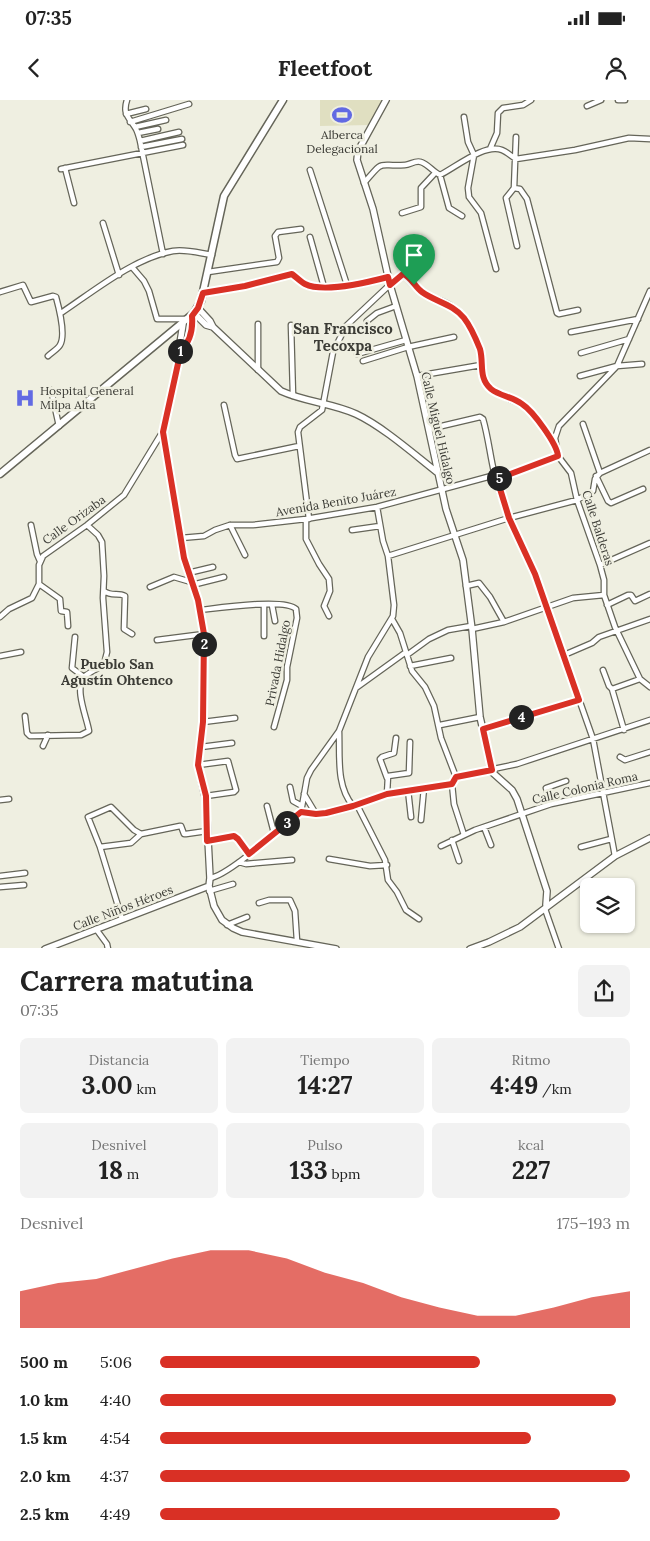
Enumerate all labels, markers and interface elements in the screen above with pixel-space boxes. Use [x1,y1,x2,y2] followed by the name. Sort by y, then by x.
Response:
[25,6,72,30] text: 07:35
[20,54,48,82] icon: back
[278,54,372,82] text: Fleetfoot
[602,54,630,82] icon: person
[331,104,353,126] sports icon: Alberca Delegacional
[306,127,378,156] place label: Alberca Delegacional
[393,234,435,285] pin
[400,241,428,269] icon: arrive
[293,319,393,355] district label: San Francisco Tecoxpa
[168,338,192,364] pin: 1
[178,342,183,360] text: 1
[418,370,459,485] street label: Calle Miguel Hidalgo
[40,383,134,412] place label: Hospital General Milpa Alta
[14,387,36,409] hospital icon: Hospital General Milpa Alta
[486,466,512,490] pin: 5
[496,469,503,487] text: 5
[273,484,397,520] street label: Avenida Benito Juárez
[579,488,618,568] street label: Calle Balderas
[39,492,108,548] street label: Calle Orizaba
[262,619,293,707] street label: Privada Hidalgo
[192,632,216,656] pin: 2
[201,635,208,653] text: 2
[61,655,173,689] district label: Pueblo San Agustín Ohtenco
[508,704,534,730] pin: 4
[518,708,525,726] text: 4
[531,768,639,807] street label: Calle Colonia Roma
[274,810,300,836] pin: 3
[284,814,291,832] text: 3
[580,878,635,933] map controls
[580,878,635,933] button: layers
[71,881,175,934] street label: Calle Niños Héroes
[20,963,253,999] text: Carrera matutina
[578,965,630,1017] button: share
[20,1000,59,1020] text: 07:35
[89,1051,149,1069] text: Distancia
[300,1051,350,1069] text: Tiempo
[511,1051,551,1069] text: Ritmo
[82,1069,133,1101] text: 3.00
[297,1069,353,1101] text: 14:27
[490,1069,538,1101] text: 4:49
[133,1080,156,1098] text: km
[538,1080,572,1098] text: /km
[91,1136,147,1154] text: Desnivel
[307,1136,343,1154] text: Pulso
[518,1136,544,1154] text: kcal
[99,1154,123,1186] text: 18
[290,1154,328,1186] text: 133
[512,1154,550,1186] text: 227
[123,1165,139,1183] text: m
[328,1165,360,1183] text: bpm
[20,1213,83,1233] text: Desnivel
[557,1213,630,1233] text: 175–193 m
[20,1352,68,1372] text: 500 m
[100,1352,132,1372] text: 5:06
[20,1390,69,1410] text: 1.0 km
[100,1390,131,1410] text: 4:40
[20,1428,67,1448] text: 1.5 km
[100,1428,130,1448] text: 4:54
[20,1466,71,1486] text: 2.0 km
[100,1466,129,1486] text: 4:37
[20,1504,69,1524] text: 2.5 km
[100,1504,131,1524] text: 4:49

